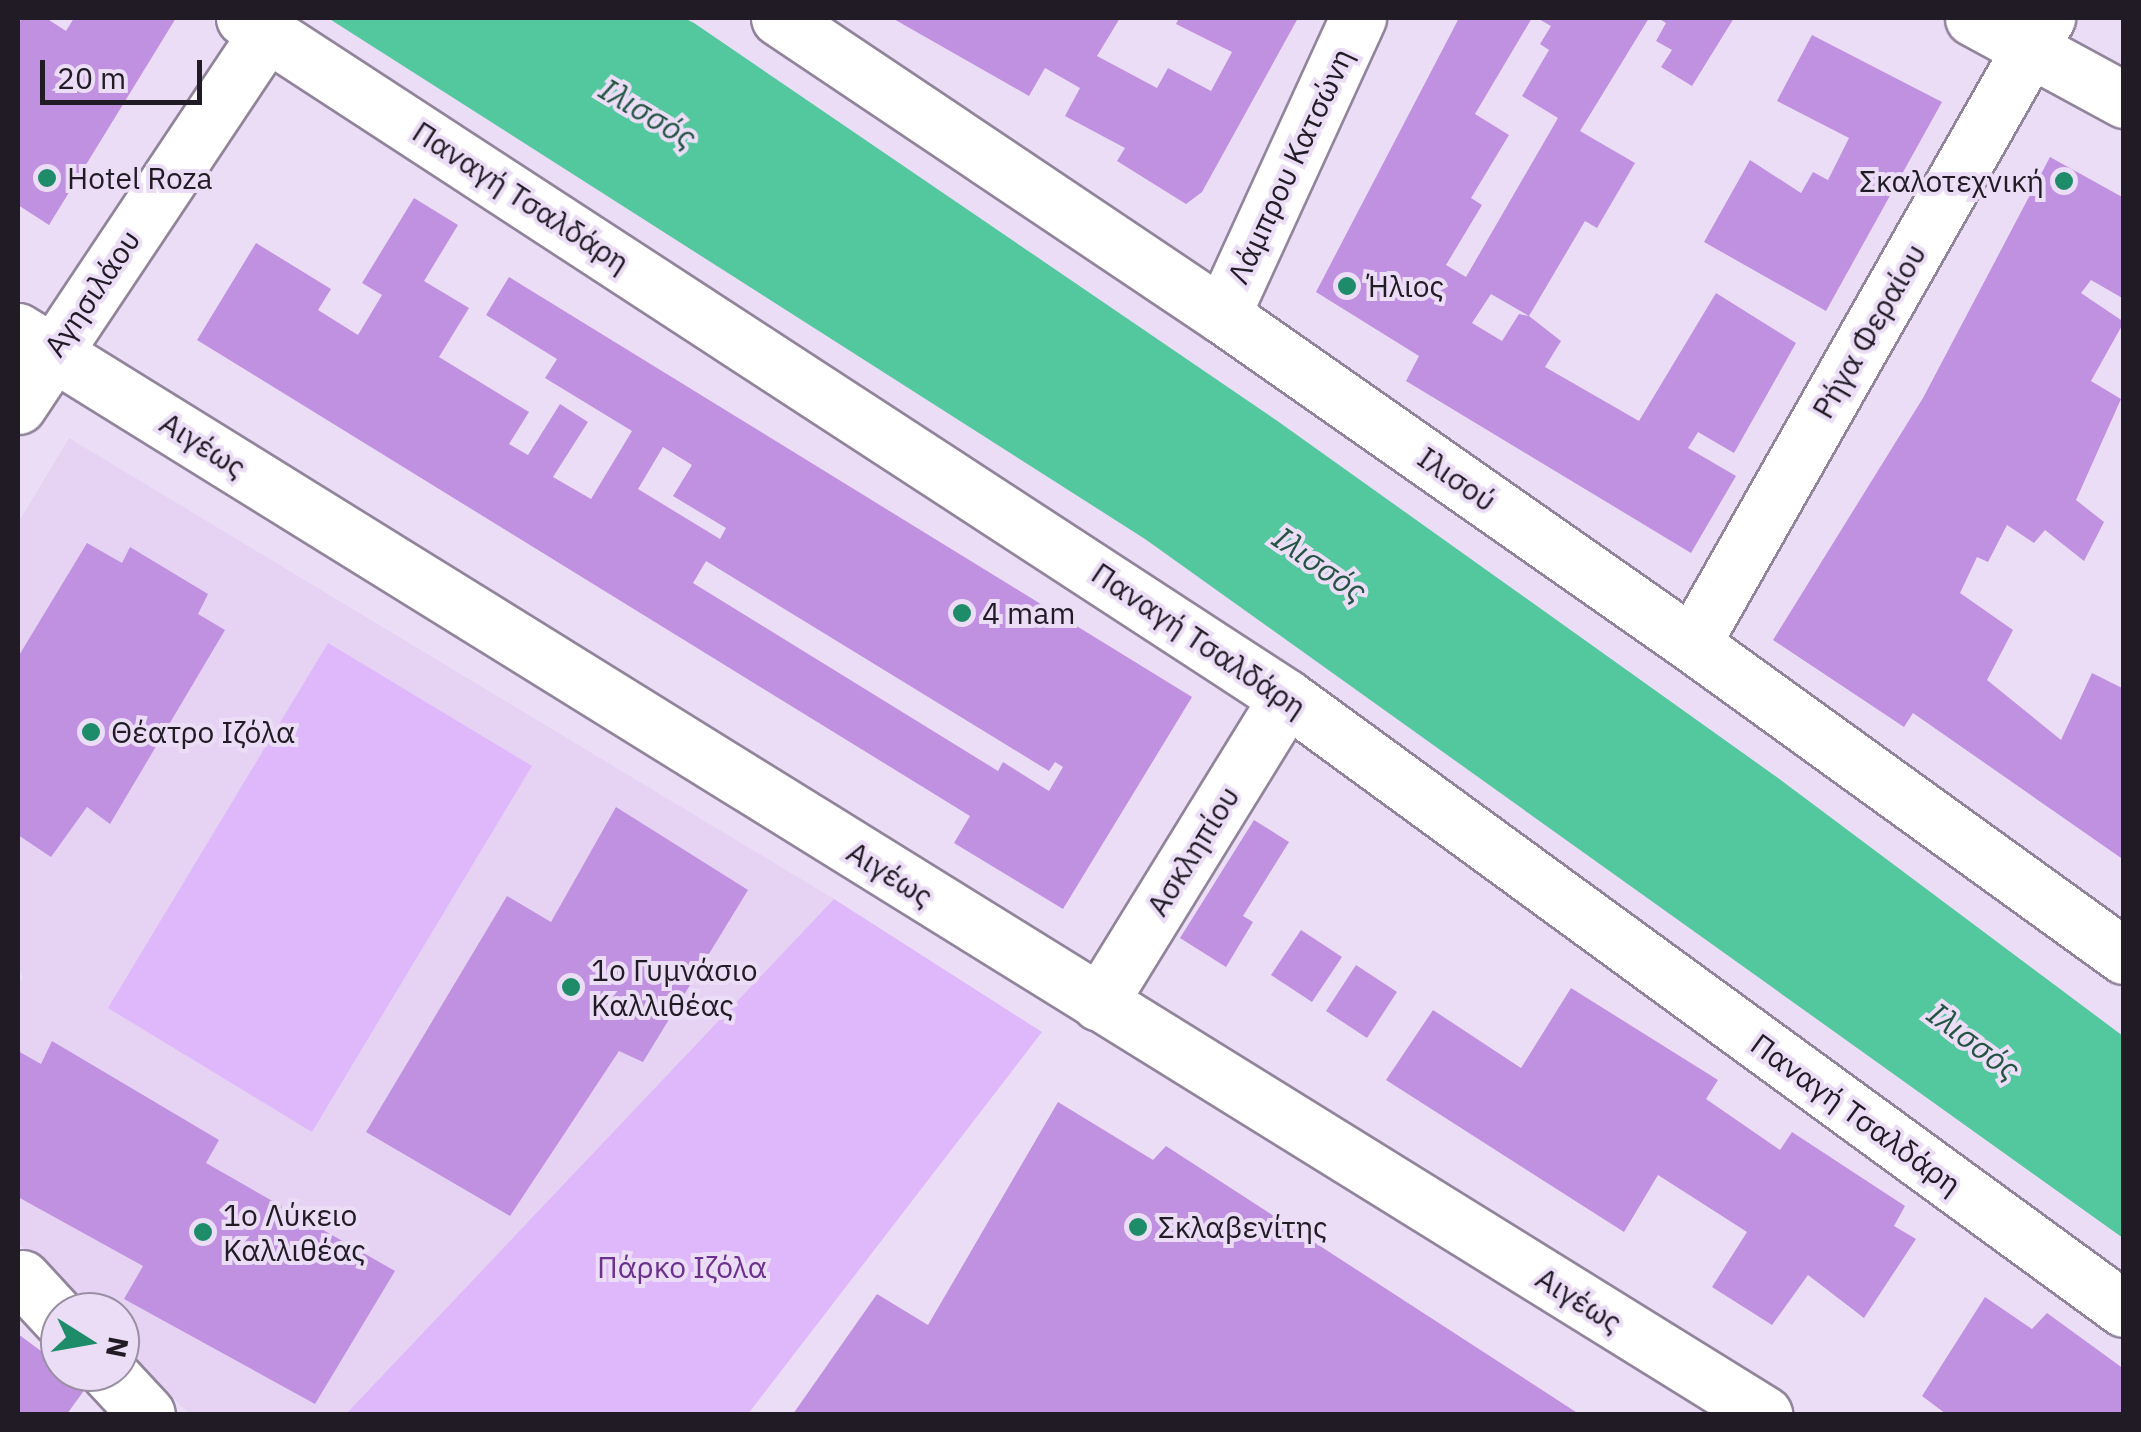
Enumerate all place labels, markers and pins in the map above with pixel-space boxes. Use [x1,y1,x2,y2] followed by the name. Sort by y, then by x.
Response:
[67,160,212,196] place label: Hotel Roza
[1859,163,2044,199] place label: Σκαλοτεχνική
[36,167,58,189] marker: Hotel Roza
[2053,170,2075,192] marker: Σκαλοτεχνική
[1367,268,1444,304] place label: Ήλιος
[1336,275,1358,297] marker: Ήλιος
[982,595,1075,631] place label: 4 mam
[951,602,973,624] marker: 4 mam
[111,714,295,750] place label: Θέατρο Ιζόλα
[80,721,102,743] marker: Θέατρο Ιζόλα
[591,952,757,1022] place label: 1ο Γυμνάσιο Καλλιθέας
[560,976,582,998] marker: 1ο Γυμνάσιο Καλλιθέας
[223,1197,366,1268] place label: 1ο Λύκειο Καλλιθέας
[1158,1209,1328,1245] place label: Σκλαβενίτης
[1127,1216,1149,1238] marker: Σκλαβενίτης
[192,1221,214,1243] marker: 1ο Λύκειο Καλλιθέας

